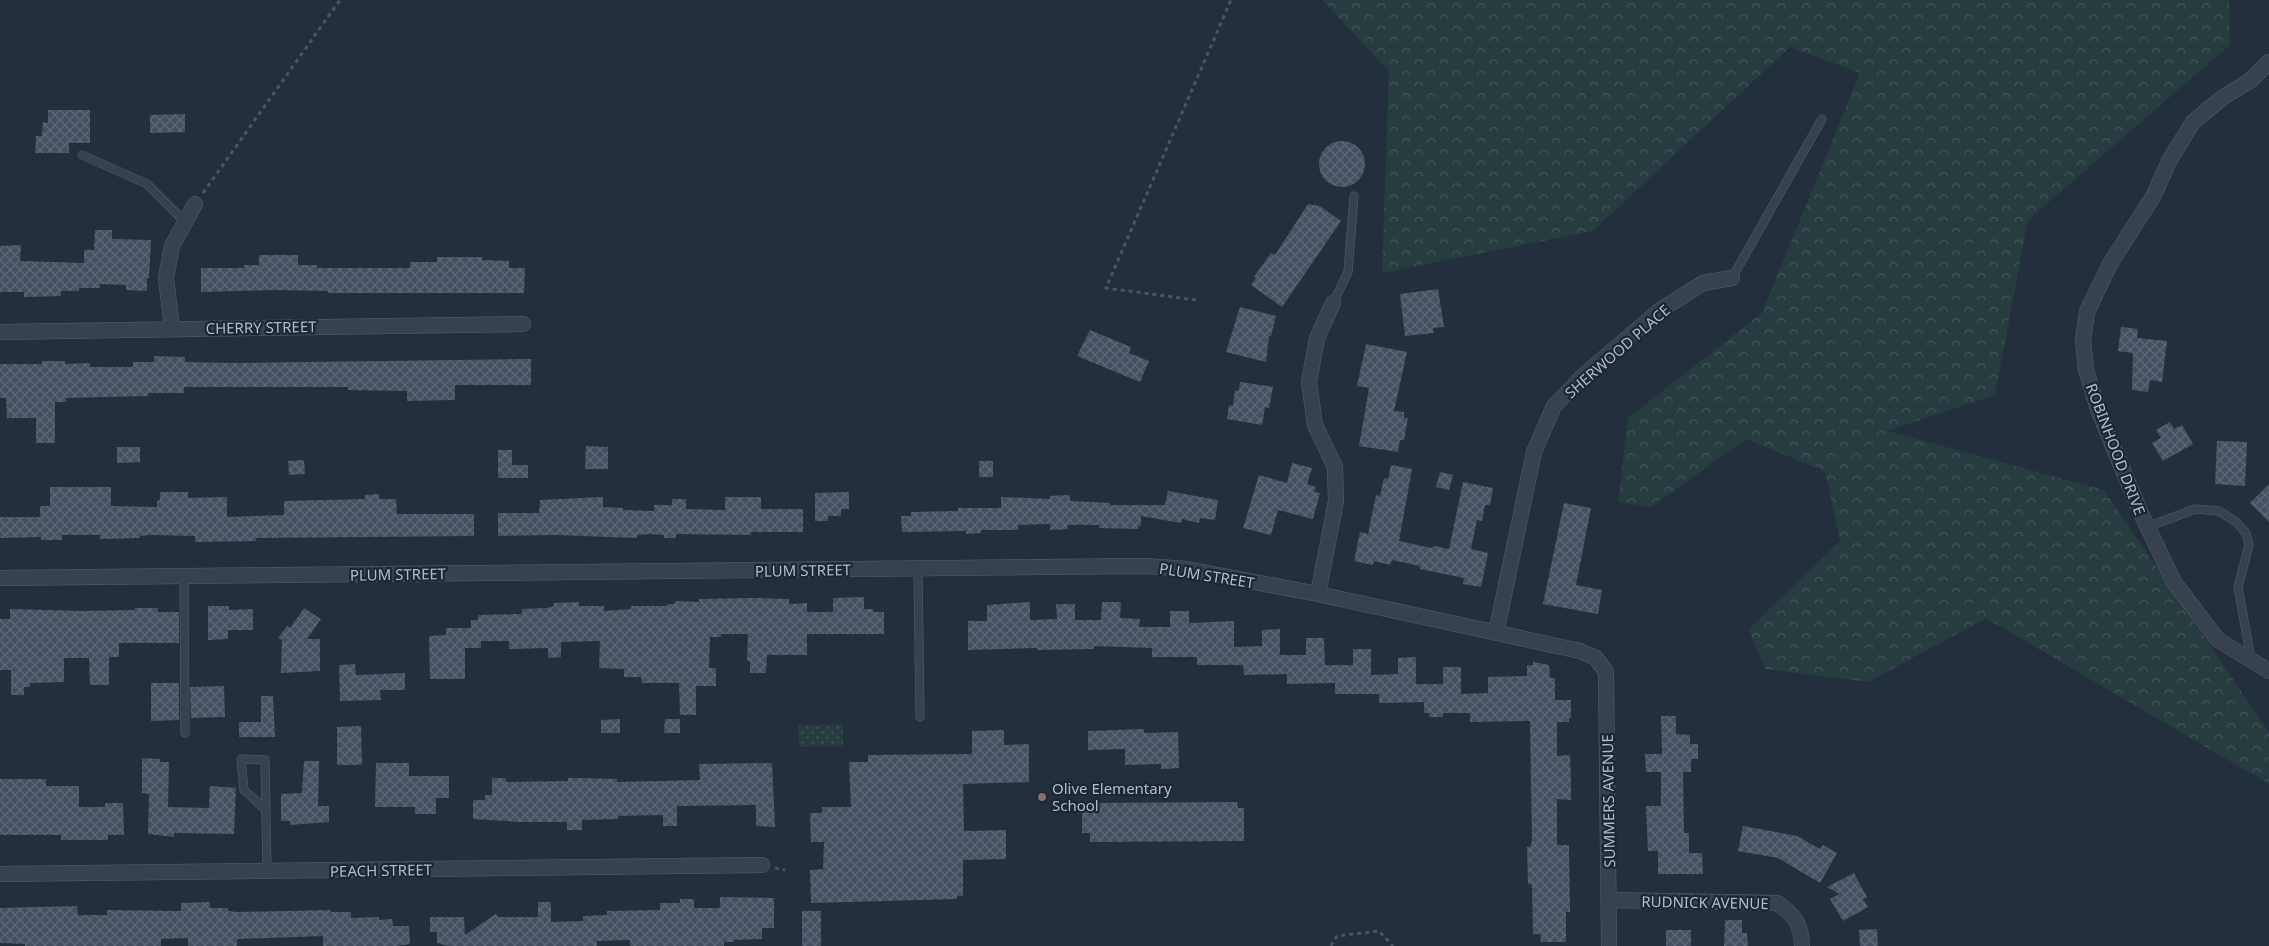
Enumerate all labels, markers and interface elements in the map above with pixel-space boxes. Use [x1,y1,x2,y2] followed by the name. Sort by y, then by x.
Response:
[1560,300,1674,402] street label: SHERWOOD PLACE
[205,316,317,338] street label: CHERRY STREET
[2082,380,2150,518] street label: ROBINHOOD DRIVE
[1158,558,1257,593] street label: PLUM STREET
[755,559,852,581] street label: PLUM STREET
[350,563,447,585] street label: PLUM STREET
[1597,734,1619,868] street label: SUMMERS AVENUE
[1052,778,1172,815] place label: Olive Elementary School
[1036,791,1048,803] marker: Olive Elementary School
[330,859,433,881] street label: PEACH STREET
[1641,891,1769,913] street label: RUDNICK AVENUE

